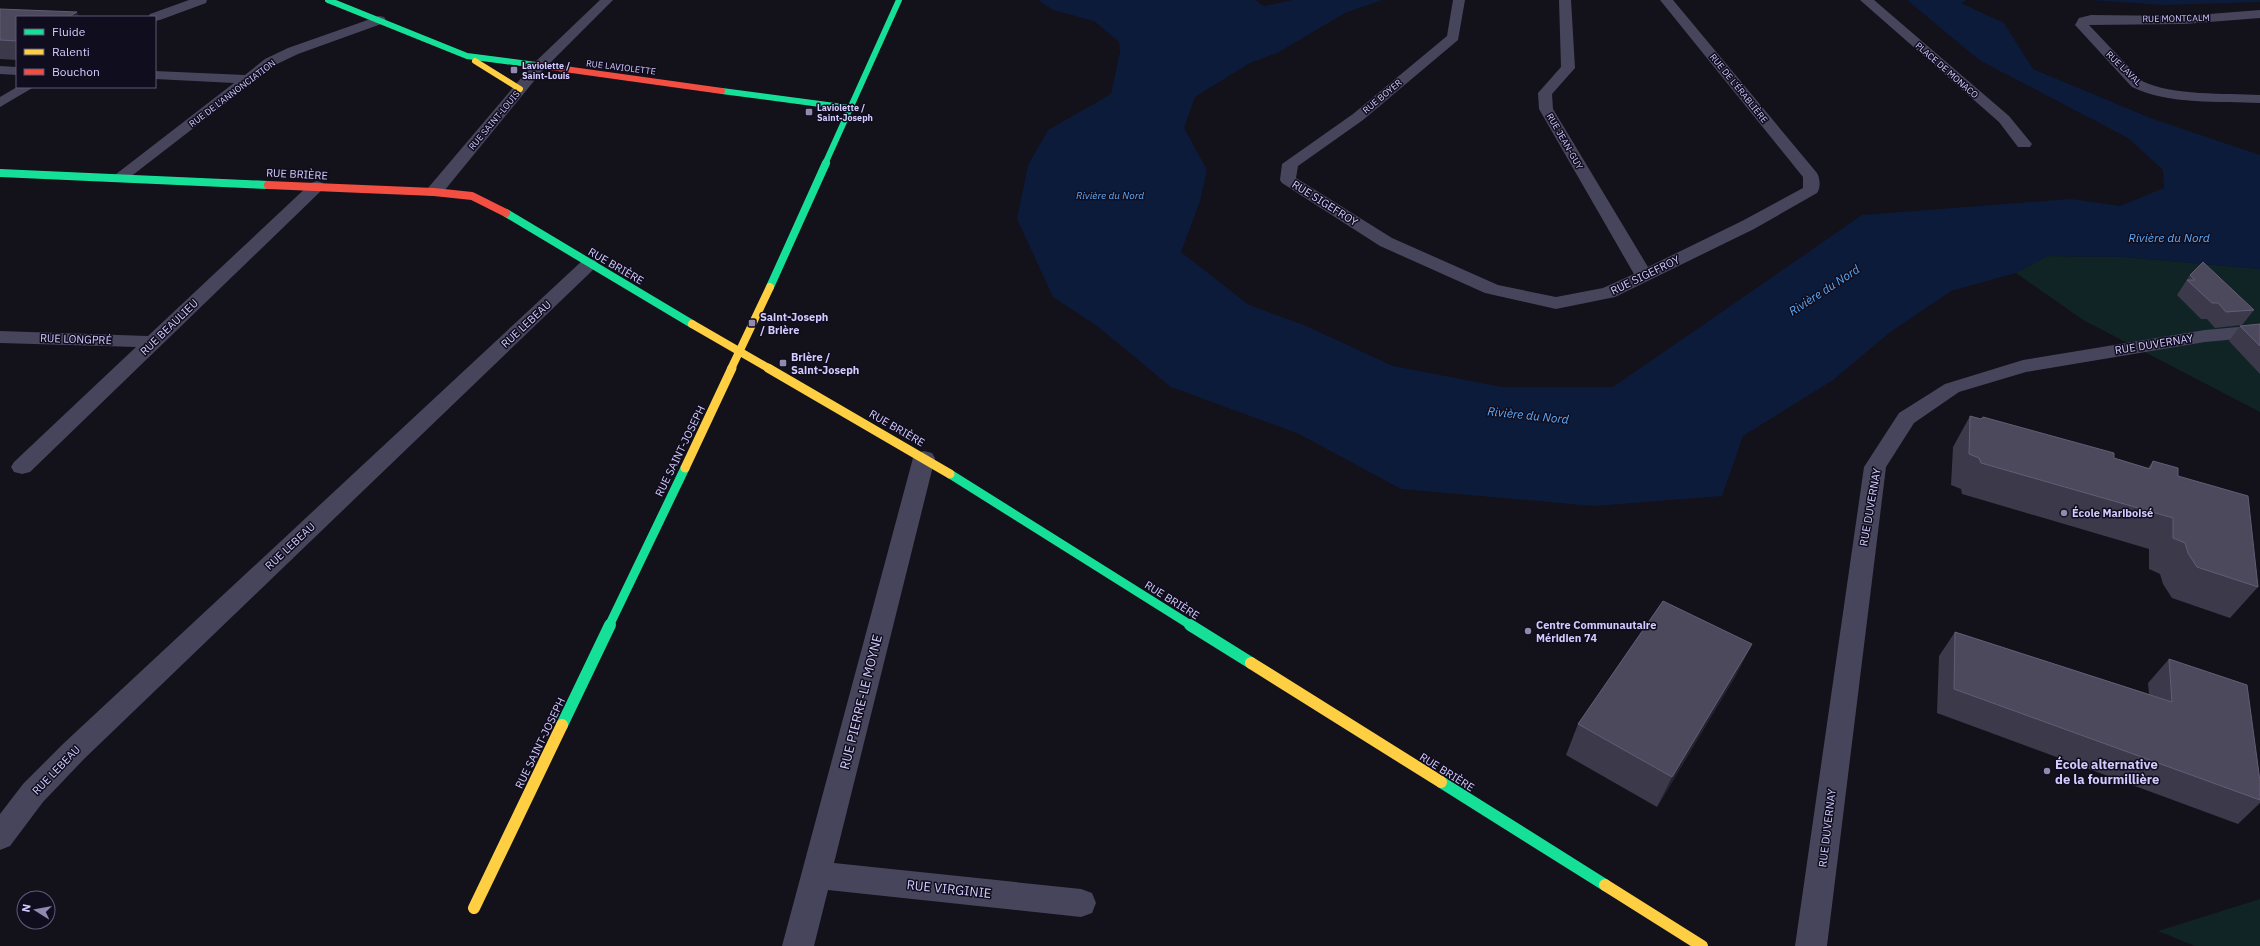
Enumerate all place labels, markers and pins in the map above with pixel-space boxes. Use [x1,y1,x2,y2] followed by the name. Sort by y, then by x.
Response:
[522,60,570,81] place label: Laviolette / Saint-Louis
[509,65,519,75] marker: Laviolette / Saint-Louis
[817,102,873,123] place label: Laviolette / Saint-Joseph
[804,107,814,117] marker: Laviolette / Saint-Joseph
[760,310,828,337] place label: Saint-Joseph / Brière
[747,318,757,328] marker: Saint-Joseph / Brière
[791,350,859,377] place label: Brière / Saint-Joseph
[778,358,788,368] marker: Brière / Saint-Joseph
[2072,505,2153,520] place label: École Mariboisé
[2059,508,2069,518] marker: École Mariboisé
[1536,618,1656,645] place label: Centre Communautaire Méridien 74
[1523,626,1533,636] marker: Centre Communautaire Méridien 74
[2055,756,2159,788] place label: École alternative de la fourmillière
[2042,766,2052,776] marker: École alternative de la fourmillière

